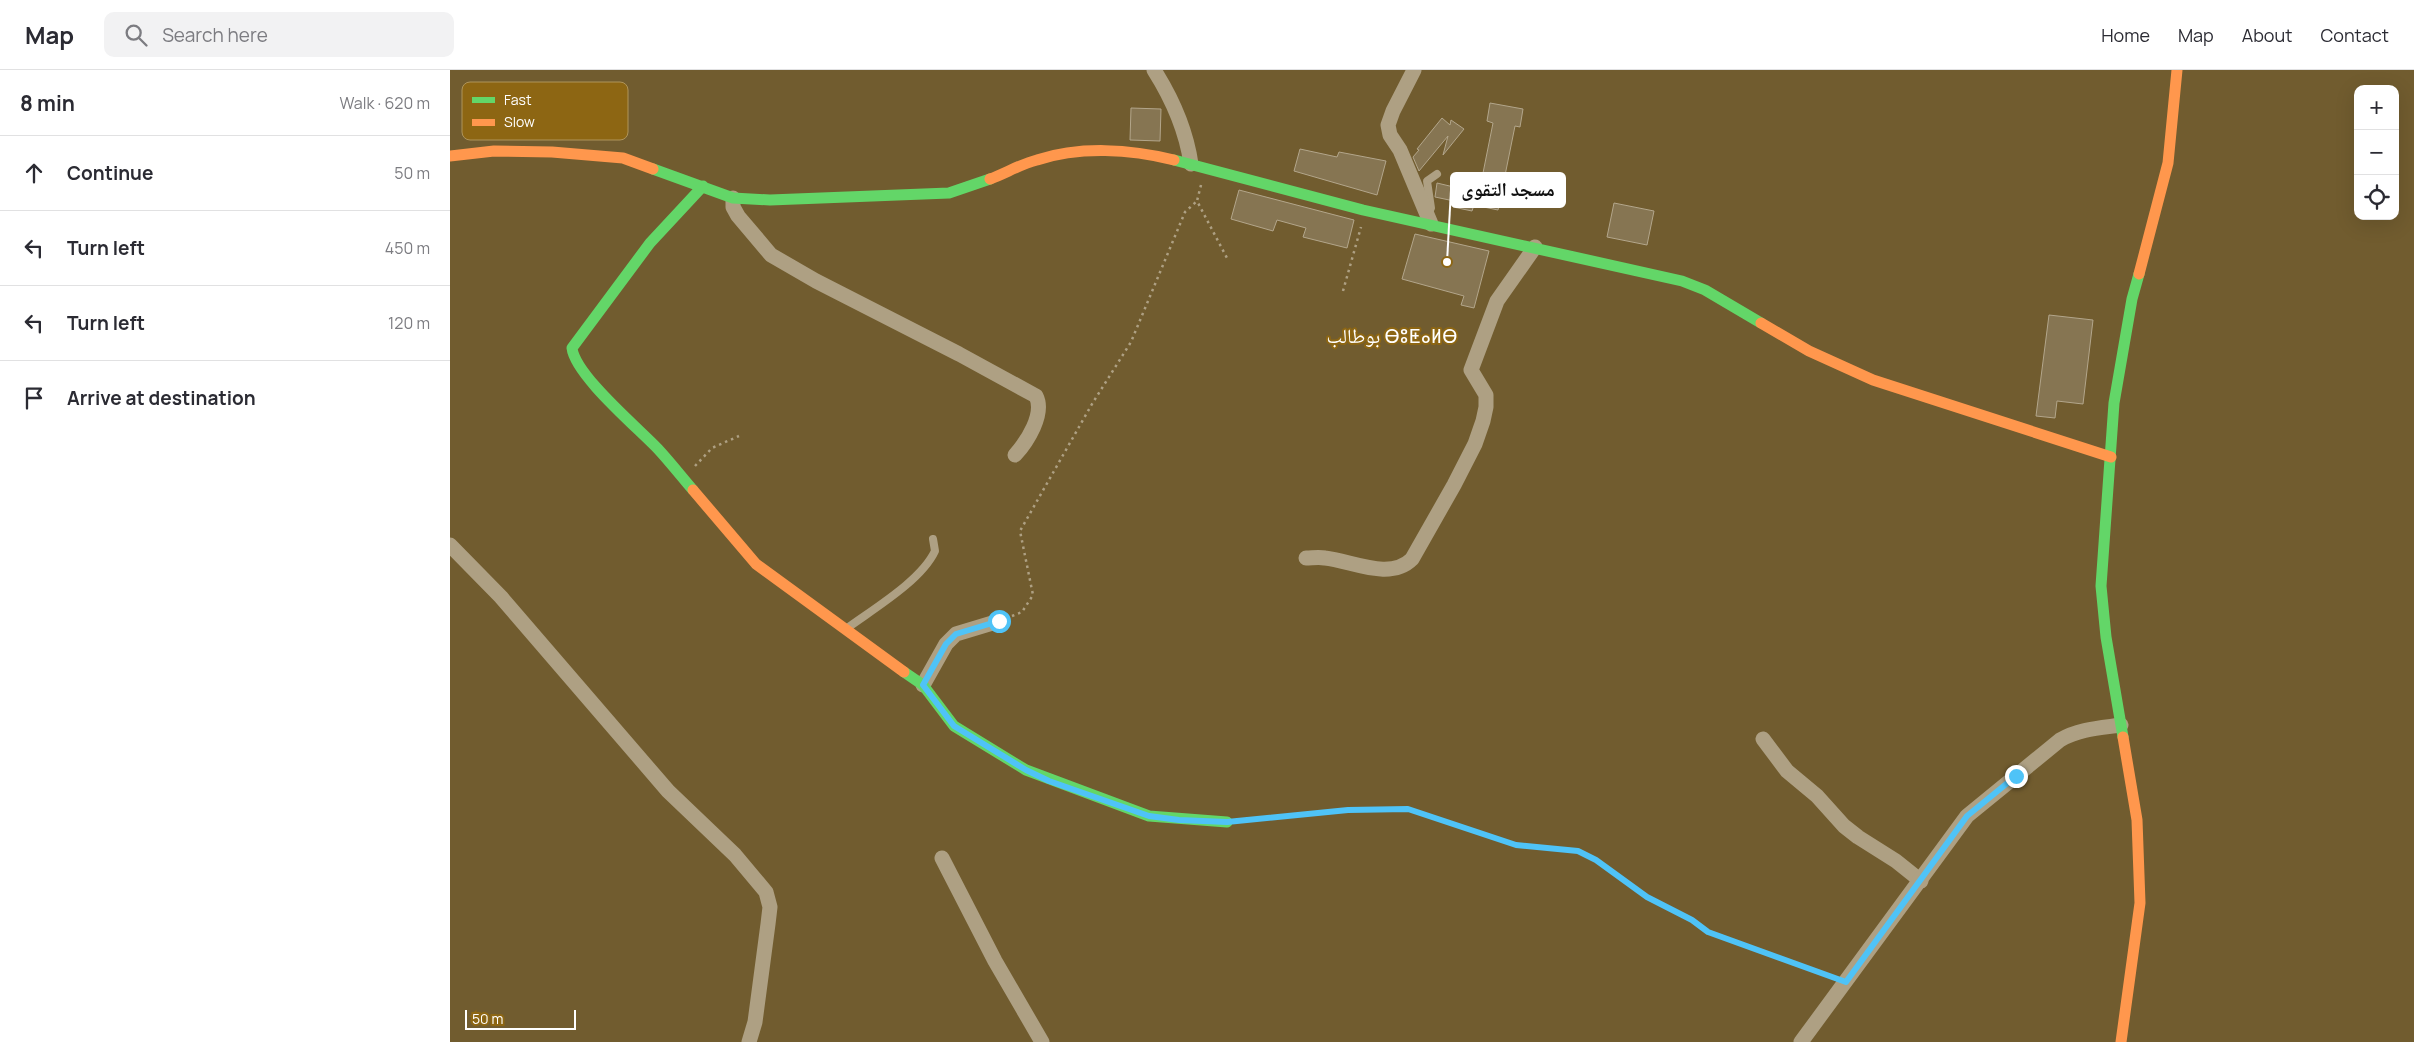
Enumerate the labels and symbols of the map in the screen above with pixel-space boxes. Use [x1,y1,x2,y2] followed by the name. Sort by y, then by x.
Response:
[462,82,628,140] legend
[504,90,532,109] text: Fast
[504,112,535,131] text: Slow
[1451,173,1565,207] callout: مسجد التقوى
[1461,176,1555,202] text: مسجد التقوى
[1326,322,1458,349] district label: بوطالب ⴱⵓⵟⴰⵍⴱ
[988,610,1011,633] route start
[2005,765,2028,788] route end
[465,1007,576,1030] scale bar

